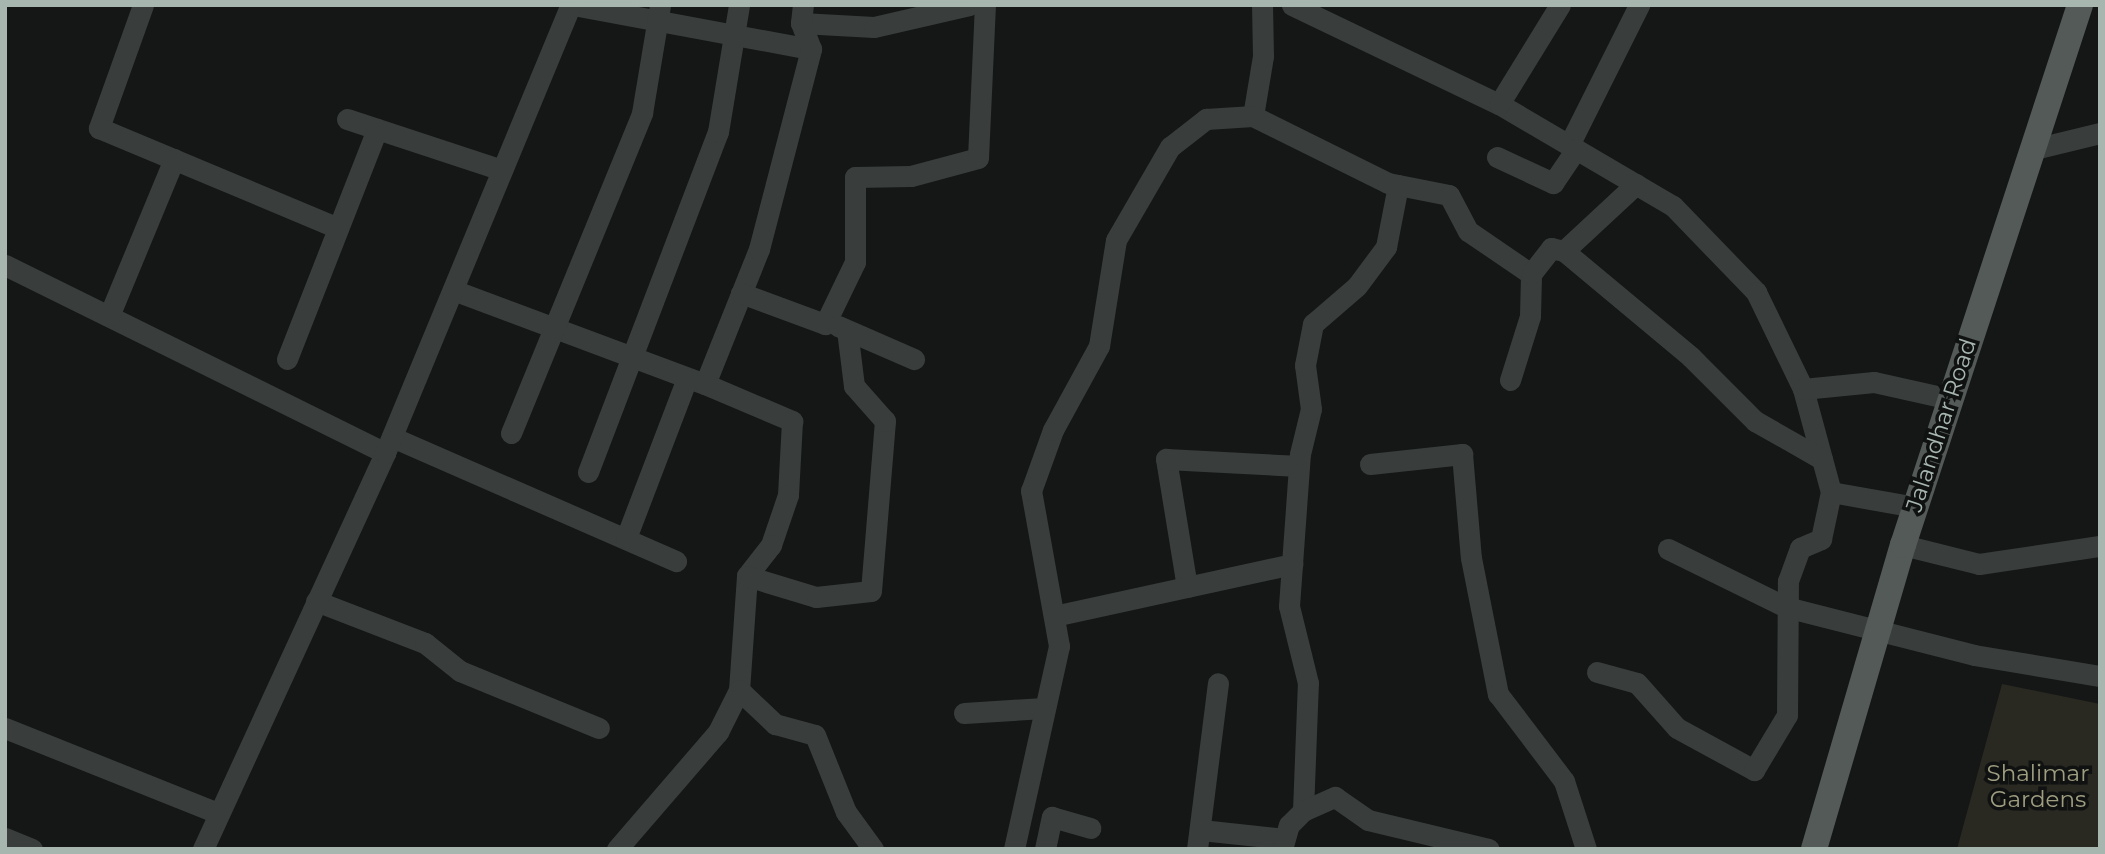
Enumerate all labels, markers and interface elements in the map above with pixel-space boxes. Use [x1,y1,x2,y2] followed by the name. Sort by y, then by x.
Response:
[1900,335,1982,515] street label: Jalandhar Road
[1987,759,2089,813] park label: Shalimar Gardens

